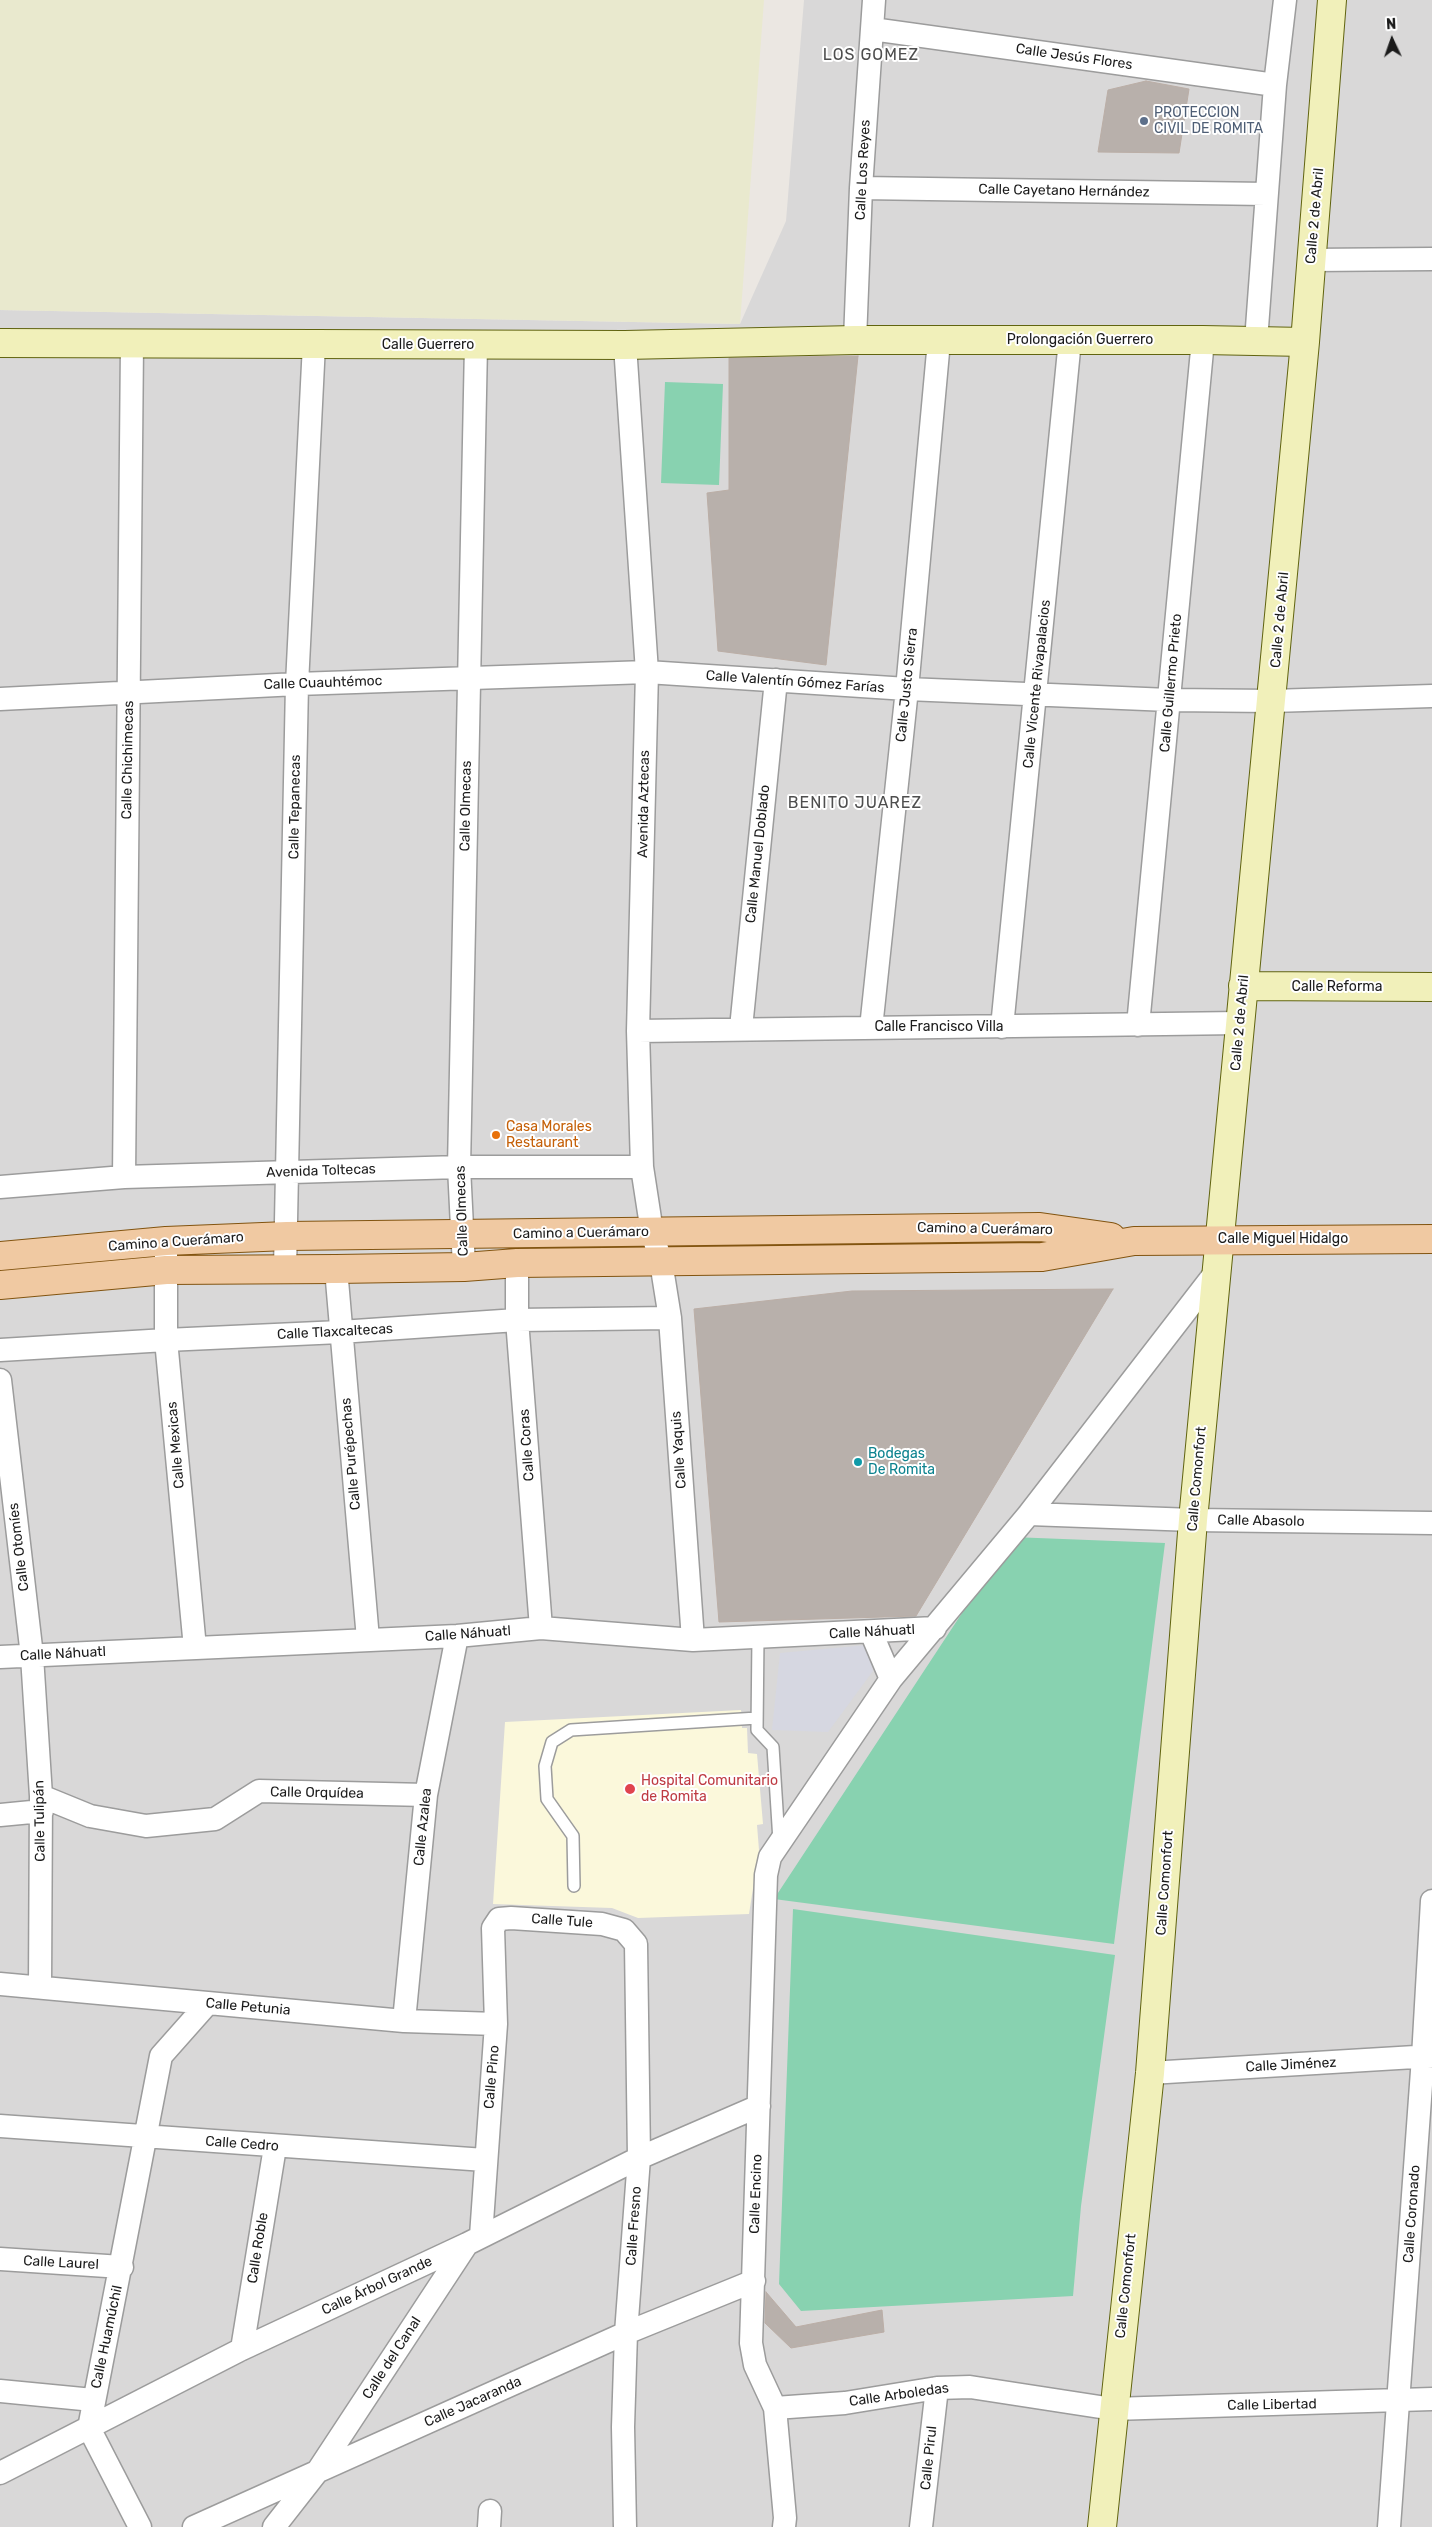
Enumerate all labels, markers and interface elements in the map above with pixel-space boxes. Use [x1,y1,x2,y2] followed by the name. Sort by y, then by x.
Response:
[1367,15,1417,65] north arrow
[1386,16,1397,33] text: N
[1015,40,1133,74] street label: Calle Jesús Flores
[822,45,920,65] district label: LOS GOMEZ
[1154,105,1263,138] place label: PROTECCION CIVIL DE ROMITA
[1138,115,1150,127] marker: PROTECCION CIVIL DE ROMITA
[852,119,874,221] street label: Calle Los Reyes
[1302,167,1328,265] street label: Calle 2 de Abril
[978,181,1150,201] street label: Calle Cayetano Hernández
[1007,332,1153,348] street label: Prolongación Guerrero
[382,337,474,353] street label: Calle Guerrero
[1267,571,1293,669] street label: Calle 2 de Abril
[1020,599,1054,769] street label: Calle Vicente Rivapalacios
[1157,613,1185,753] street label: Calle Guillermo Prieto
[893,627,921,743] street label: Calle Justo Sierra
[705,667,885,697] street label: Calle Valentín Gómez Farías
[263,673,383,693] street label: Calle Cuauhtémoc
[119,700,137,820] street label: Calle Chichimecas
[635,750,653,858] street label: Avenida Aztecas
[286,755,304,859] street label: Calle Tepanecas
[457,760,475,852] street label: Calle Olmecas
[742,784,774,924] street label: Calle Manuel Doblado
[786,793,924,813] district label: BENITO JUAREZ
[1227,974,1253,1072] street label: Calle 2 de Abril
[1292,979,1382,995] street label: Calle Reforma
[874,1019,1004,1035] street label: Calle Francisco Villa
[506,1119,592,1152] place label: Casa Morales Restaurant
[490,1129,502,1141] marker: Casa Morales Restaurant
[266,1161,376,1181] street label: Avenida Toltecas
[452,1165,472,1257] street label: Calle Olmecas
[917,1219,1053,1239] street label: Camino a Cuerámaro
[513,1223,649,1243] street label: Camino a Cuerámaro
[108,1229,244,1255] street label: Camino a Cuerámaro
[1218,1231,1348,1247] street label: Calle Miguel Hidalgo
[277,1321,393,1343] street label: Calle Tlaxcaltecas
[338,1397,364,1511] street label: Calle Purépechas
[164,1401,188,1489] street label: Calle Mexicas
[516,1408,538,1482] street label: Calle Coras
[668,1411,690,1489] street label: Calle Yaquis
[1184,1426,1210,1532] street label: Calle Comonfort
[868,1446,935,1478] place label: Bodegas De Romita
[852,1456,864,1468] marker: Bodegas De Romita
[5,1502,33,1592] street label: Calle Otomíes
[1217,1512,1305,1530] street label: Calle Abasolo
[829,1621,915,1643] street label: Calle Náhuatl
[424,1623,512,1645] street label: Calle Náhuatl
[20,1643,106,1665] street label: Calle Náhuatl
[641,1773,778,1805] place label: Hospital Comunitario de Romita
[31,1780,49,1862] street label: Calle Tulipán
[623,1782,637,1796] marker: Hospital Comunitario de Romita
[270,1784,364,1802] street label: Calle Orquídea
[411,1787,435,1867] street label: Calle Azalea
[1153,1830,1177,1936] street label: Calle Comonfort
[531,1910,593,1932] street label: Calle Tule
[205,1995,291,2019] street label: Calle Petunia
[481,2044,503,2110] street label: Calle Pino
[1245,2054,1337,2076] street label: Calle Jiménez
[205,2133,279,2155] street label: Calle Cedro
[746,2154,766,2234] street label: Calle Encino
[1400,2164,1424,2264] street label: Calle Coronado
[623,2186,645,2266] street label: Calle Fresno
[244,2211,272,2285] street label: Calle Roble
[1112,2233,1140,2339] street label: Calle Comonfort
[23,2253,99,2273] street label: Calle Laurel
[319,2253,435,2319] street label: Calle Árbol Grande
[88,2284,126,2390] street label: Calle Huamúchil
[359,2314,425,2402] street label: Calle del Canal
[422,2373,524,2431] street label: Calle Jacaranda
[848,2380,950,2410] street label: Calle Arboledas
[1227,2396,1317,2414] street label: Calle Libertad
[917,2425,941,2491] street label: Calle Pirul

